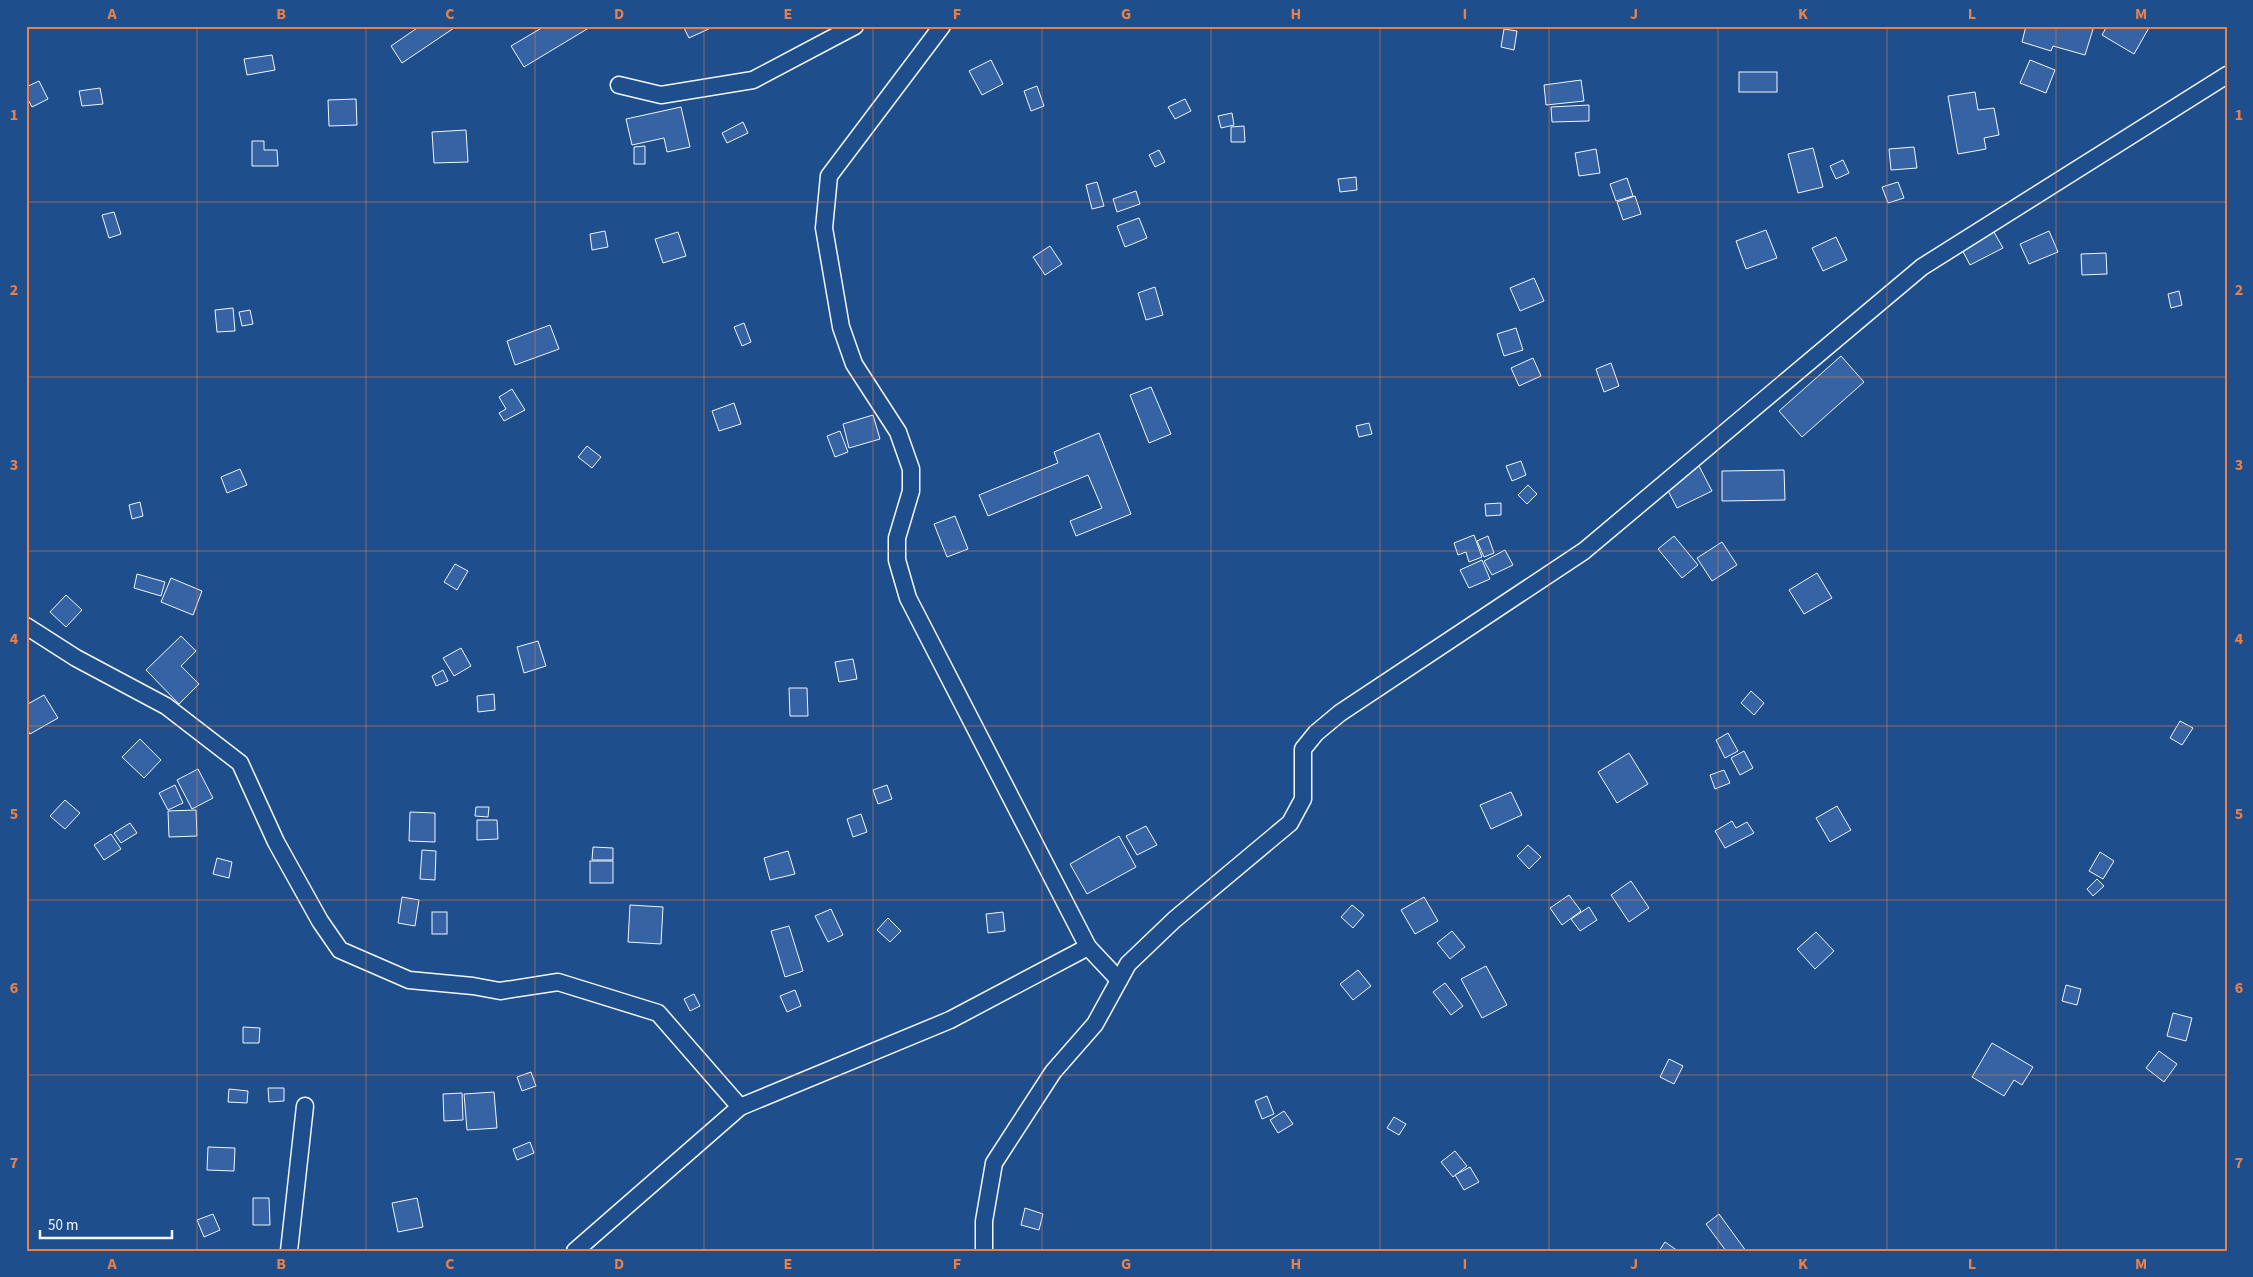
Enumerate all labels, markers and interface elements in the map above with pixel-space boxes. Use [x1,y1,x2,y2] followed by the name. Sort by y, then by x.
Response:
[106,3,117,25] text: A
[276,3,286,25] text: B
[445,3,455,25] text: C
[614,3,624,25] text: D
[784,3,792,25] text: E
[953,3,961,25] text: F
[1121,3,1131,25] text: G
[1291,3,1301,25] text: H
[1463,3,1467,25] text: I
[1630,3,1638,25] text: J
[1798,3,1808,25] text: K
[1968,3,1976,25] text: L
[2135,3,2147,25] text: M
[10,104,18,126] text: 1
[2235,104,2243,126] text: 1
[10,279,18,301] text: 2
[2235,279,2243,301] text: 2
[10,454,18,476] text: 3
[2235,454,2243,476] text: 3
[10,628,19,650] text: 4
[2235,628,2244,650] text: 4
[10,803,18,825] text: 5
[2235,803,2243,825] text: 5
[10,977,18,999] text: 6
[2235,977,2243,999] text: 6
[10,1152,18,1174] text: 7
[2235,1152,2243,1174] text: 7
[40,1207,172,1239] scale bar
[48,1215,78,1236] text: 50 m
[106,1253,117,1275] text: A
[276,1253,286,1275] text: B
[445,1253,455,1275] text: C
[614,1253,624,1275] text: D
[784,1253,792,1275] text: E
[953,1253,961,1275] text: F
[1121,1253,1131,1275] text: G
[1291,1253,1301,1275] text: H
[1463,1253,1467,1275] text: I
[1630,1253,1638,1275] text: J
[1798,1253,1808,1275] text: K
[1968,1253,1976,1275] text: L
[2135,1253,2147,1275] text: M

